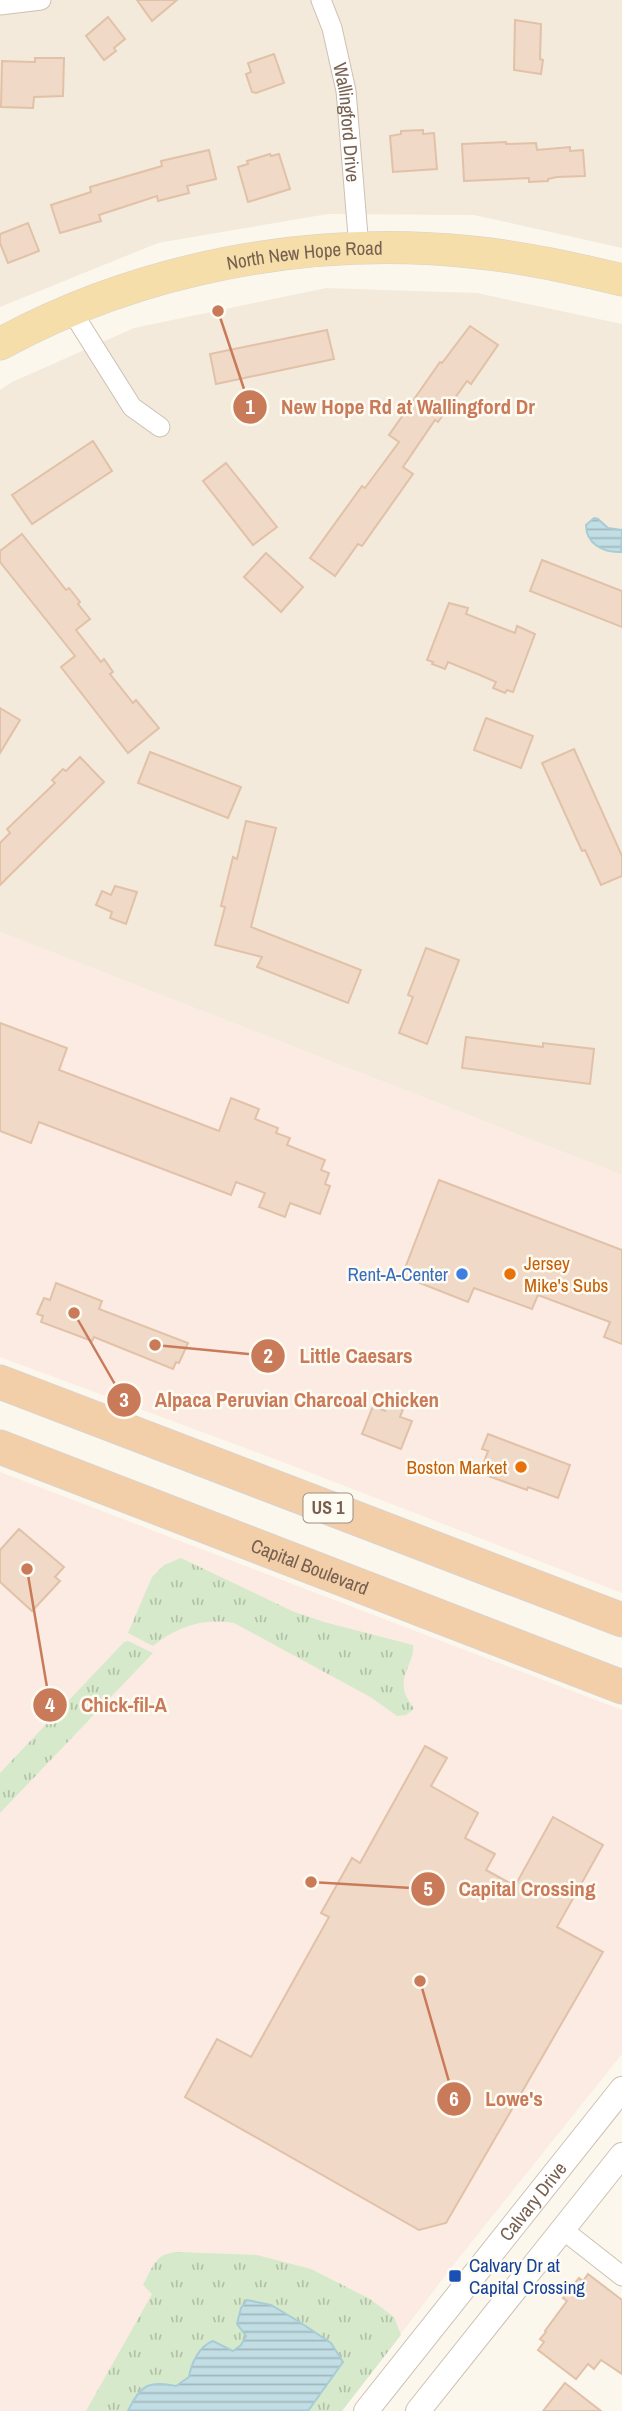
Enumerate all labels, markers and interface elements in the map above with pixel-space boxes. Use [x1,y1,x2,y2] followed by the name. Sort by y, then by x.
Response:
[327,60,366,183] street label: Wallingford Drive
[224,235,383,276] street label: North New Hope Road
[232,386,549,428] callout: New Hope Rd at Wallingford Dr
[245,392,255,421] text: 1
[281,392,535,421] text: New Hope Rd at Wallingford Dr
[524,1250,609,1298] place label: Jersey Mike's Subs
[348,1261,449,1287] place label: Rent-A-Center
[454,1266,470,1282] marker: Rent-A-Center
[502,1266,518,1282] marker: Jersey Mike's Subs
[251,1335,426,1377] callout: Little Caesars
[263,1341,273,1370] text: 2
[300,1341,412,1370] text: Little Caesars
[106,1379,453,1421] callout: Alpaca Peruvian Charcoal Chicken
[119,1385,129,1414] text: 3
[155,1385,439,1414] text: Alpaca Peruvian Charcoal Chicken
[407,1454,508,1480] place label: Boston Market
[513,1459,529,1475] marker: Boston Market
[304,1493,352,1522] road number: US 1
[247,1532,372,1601] street label: Capital Boulevard
[32,1684,181,1726] callout: Chick-fil-A
[45,1690,55,1719] text: 4
[81,1690,168,1719] text: Chick-fil-A
[410,1868,610,1910] callout: Capital Crossing
[423,1874,433,1903] text: 5
[459,1874,596,1903] text: Capital Crossing
[437,2078,557,2120] callout: Lowe's
[449,2084,459,2113] text: 6
[485,2084,543,2113] text: Lowe's
[493,2156,572,2246] street label: Calvary Drive
[469,2252,585,2300] place label: Calvary Dr at Capital Crossing
[447,2268,463,2284] marker: Calvary Dr at Capital Crossing

